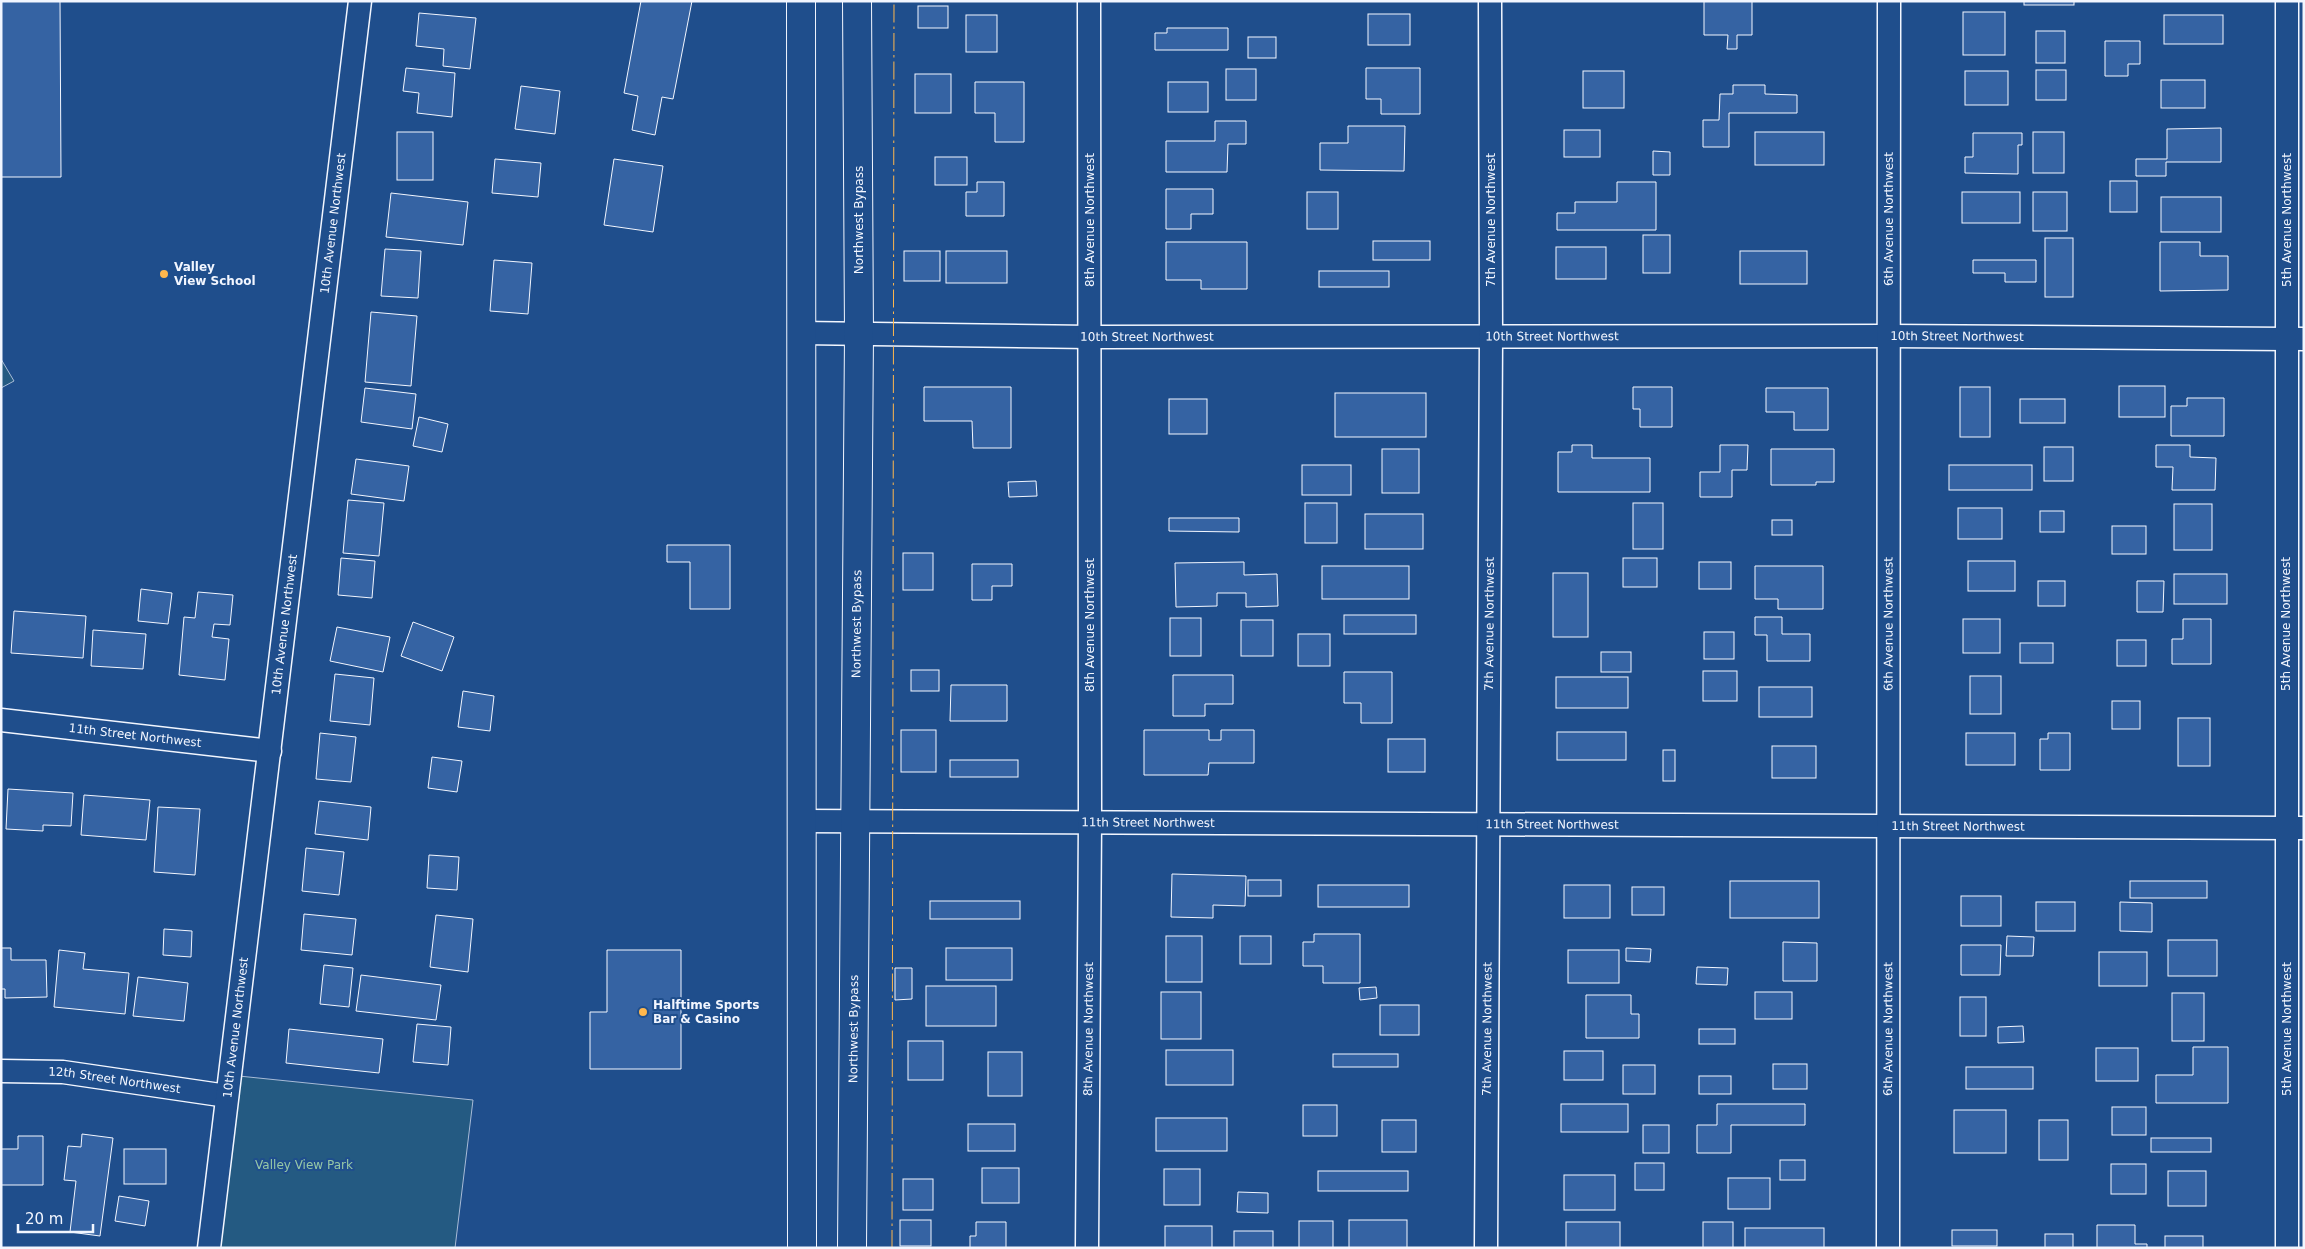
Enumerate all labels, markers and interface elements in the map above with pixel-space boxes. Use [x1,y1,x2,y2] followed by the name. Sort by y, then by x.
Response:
[318,152,349,295] street label: 10th Avenue Northwest
[1882,152,1896,286] street label: 6th Avenue Northwest
[1083,153,1097,287] street label: 8th Avenue Northwest
[1484,153,1498,287] street label: 7th Avenue Northwest
[2280,153,2294,287] street label: 5th Avenue Northwest
[852,166,866,274] street label: Northwest Bypass
[174,260,256,288] place label: Valley View School
[158,268,170,280] marker: Valley View School
[1485,329,1619,344] street label: 10th Street Northwest
[1890,329,2024,344] street label: 10th Street Northwest
[1080,330,1214,344] street label: 10th Street Northwest
[269,553,300,696] street label: 10th Avenue Northwest
[1482,557,1497,691] street label: 7th Avenue Northwest
[1881,557,1896,691] street label: 6th Avenue Northwest
[2279,557,2293,691] street label: 5th Avenue Northwest
[1083,558,1097,692] street label: 8th Avenue Northwest
[849,570,864,678] street label: Northwest Bypass
[68,721,203,750] street label: 11th Street Northwest
[1081,815,1215,830] street label: 11th Street Northwest
[1485,817,1619,832] street label: 11th Street Northwest
[1891,819,2025,834] street label: 11th Street Northwest
[220,956,251,1099] street label: 10th Avenue Northwest
[1081,962,1096,1096] street label: 8th Avenue Northwest
[1480,962,1495,1096] street label: 7th Avenue Northwest
[1881,962,1895,1096] street label: 6th Avenue Northwest
[2280,962,2294,1096] street label: 5th Avenue Northwest
[846,975,861,1083] street label: Northwest Bypass
[653,998,759,1026] place label: Halftime Sports Bar & Casino
[637,1006,649,1018] marker: Halftime Sports Bar & Casino
[48,1065,182,1096] street label: 12th Street Northwest
[255,1158,353,1172] park label: Valley View Park
[18,1202,92,1234] scale bar
[25,1210,63,1228] text: 20 m

